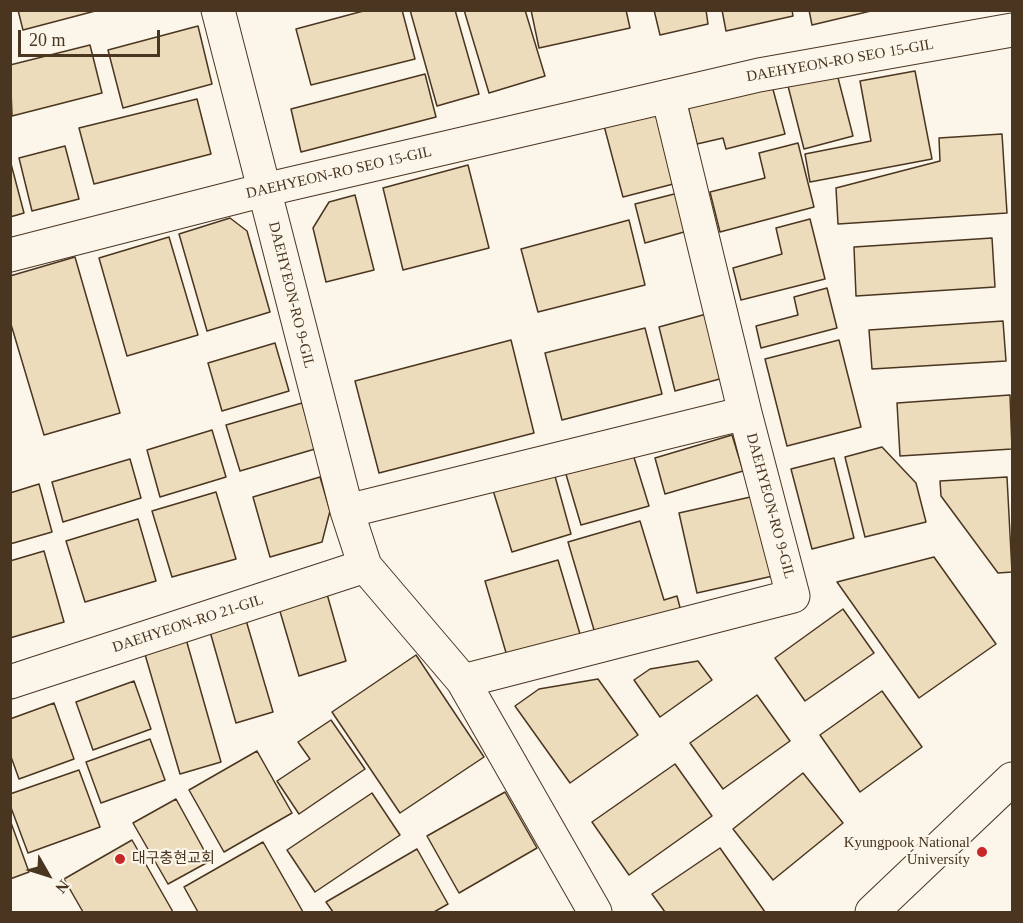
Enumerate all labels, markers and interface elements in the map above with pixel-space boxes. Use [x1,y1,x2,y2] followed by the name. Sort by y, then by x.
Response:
[21,18,164,56] scale bar
[29,30,66,50] text: 20 m
[745,36,935,86] street label: DAEHYEON-RO SEO 15-GIL
[244,143,434,203] street label: DAEHYEON-RO SEO 15-GIL
[264,220,318,370] street label: DAEHYEON-RO 9-GIL
[742,431,798,581] street label: DAEHYEON-RO 9-GIL
[110,591,266,657] street label: DAEHYEON-RO 21-GIL
[844,834,970,869] place label: Kyungpook National University
[18,845,78,905] north arrow
[975,845,989,859] marker: Kyungpook National University
[132,850,215,868] place label: 대구충현교회
[113,852,127,866] marker: 대구충현교회
[52,877,73,896] text: N

